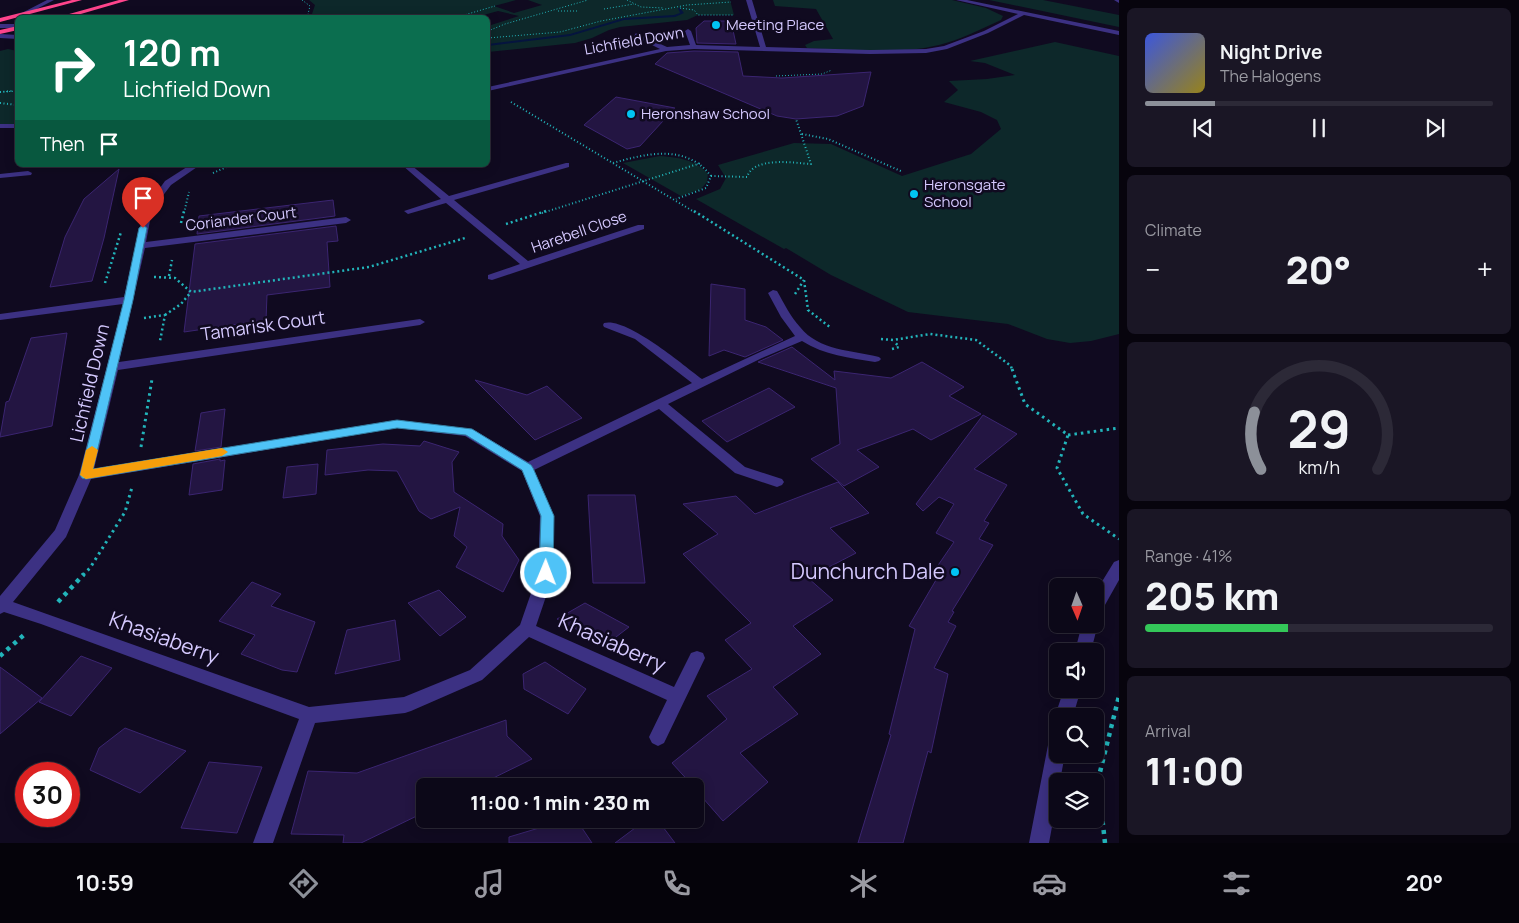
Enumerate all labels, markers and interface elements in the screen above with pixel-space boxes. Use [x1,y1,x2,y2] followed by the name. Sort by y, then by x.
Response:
[726,14,824,35] place label: Meeting Place
[710,19,722,31] marker: Meeting Place
[583,21,685,60] street label: Lichfield Down
[123,29,221,77] text: 120 m
[40,35,105,100] icon: right
[1220,39,1322,65] text: Night Drive
[1220,65,1321,87] text: The Halogens
[123,74,271,104] text: Lichfield Down
[641,103,770,124] place label: Heronshaw School
[625,108,637,120] marker: Heronshaw School
[1189,114,1217,142] icon: previous
[1305,114,1333,142] icon: pause
[1421,114,1449,142] icon: next
[95,130,123,158] icon: arrive
[40,131,85,157] text: Then
[924,174,1006,212] place label: Heronsgate School
[122,177,164,228] pin
[129,184,157,212] icon: arrive
[908,188,920,200] marker: Heronsgate School
[184,201,298,236] street label: Coriander Court
[528,205,630,258] street label: Harebell Close
[1145,219,1202,241] text: Climate
[1286,243,1351,295] text: 20°
[1145,250,1160,288] text: −
[1477,250,1493,288] text: +
[199,304,327,346] street label: Tamarisk Court
[64,321,114,444] street label: Lichfield Down
[1287,393,1351,464] text: 29
[1298,455,1340,479] text: km/h
[1145,545,1232,567] text: Range · 41%
[519,546,571,598] position arrow
[791,557,945,585] place label: Dunchurch Dale
[949,566,961,578] marker: Dunchurch Dale
[1145,569,1279,621] text: 205 km
[1049,578,1104,632] north arrow
[1049,578,1104,828] map controls
[106,604,223,670] street label: Khasiaberry
[554,606,671,678] street label: Khasiaberry
[1049,643,1104,698] button: sound
[1049,708,1104,763] button: search
[1145,720,1191,742] text: Arrival
[1145,744,1244,796] text: 11:00
[15,762,80,827] speed limit sign: 30
[1049,773,1104,828] button: layers
[470,790,650,816] text: 11:00 · 1 min · 230 m
[286,866,321,901] icon: directions
[472,866,507,901] icon: music
[659,866,694,901] icon: phone
[846,866,881,901] icon: climate
[1032,866,1067,901] icon: car
[1219,866,1254,901] icon: filters
[76,868,134,898] text: 10:59
[1406,868,1443,898] text: 20°

